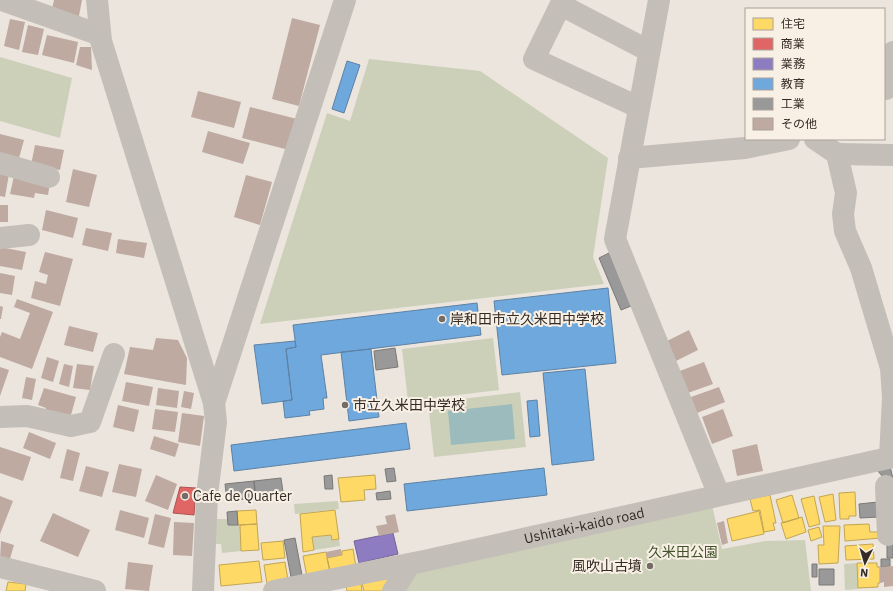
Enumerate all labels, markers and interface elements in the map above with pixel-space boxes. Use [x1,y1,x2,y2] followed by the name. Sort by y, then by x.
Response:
[745,8,885,140] legend
[781,16,805,31] text: 住宅
[781,36,805,51] text: 商業
[781,56,805,71] text: 業務
[781,76,805,91] text: 教育
[781,96,805,111] text: 工業
[781,116,817,131] text: その他
[450,310,604,328] place label: 岸和田市立久米田中学校
[437,314,447,324] marker: 岸和田市立久米田中学校
[353,396,465,414] place label: 市立久米田中学校
[340,400,350,410] marker: 市立久米田中学校
[193,487,292,505] place label: Cafe de Quarter
[180,491,190,501] marker: Cafe de Quarter
[522,503,646,548] street label: Ushitaki-kaido road
[648,543,718,561] park label: 久米田公園
[845,543,885,583] north arrow
[572,557,642,575] place label: 風吹山古墳
[645,561,655,571] marker: 風吹山古墳
[860,566,869,580] text: N

